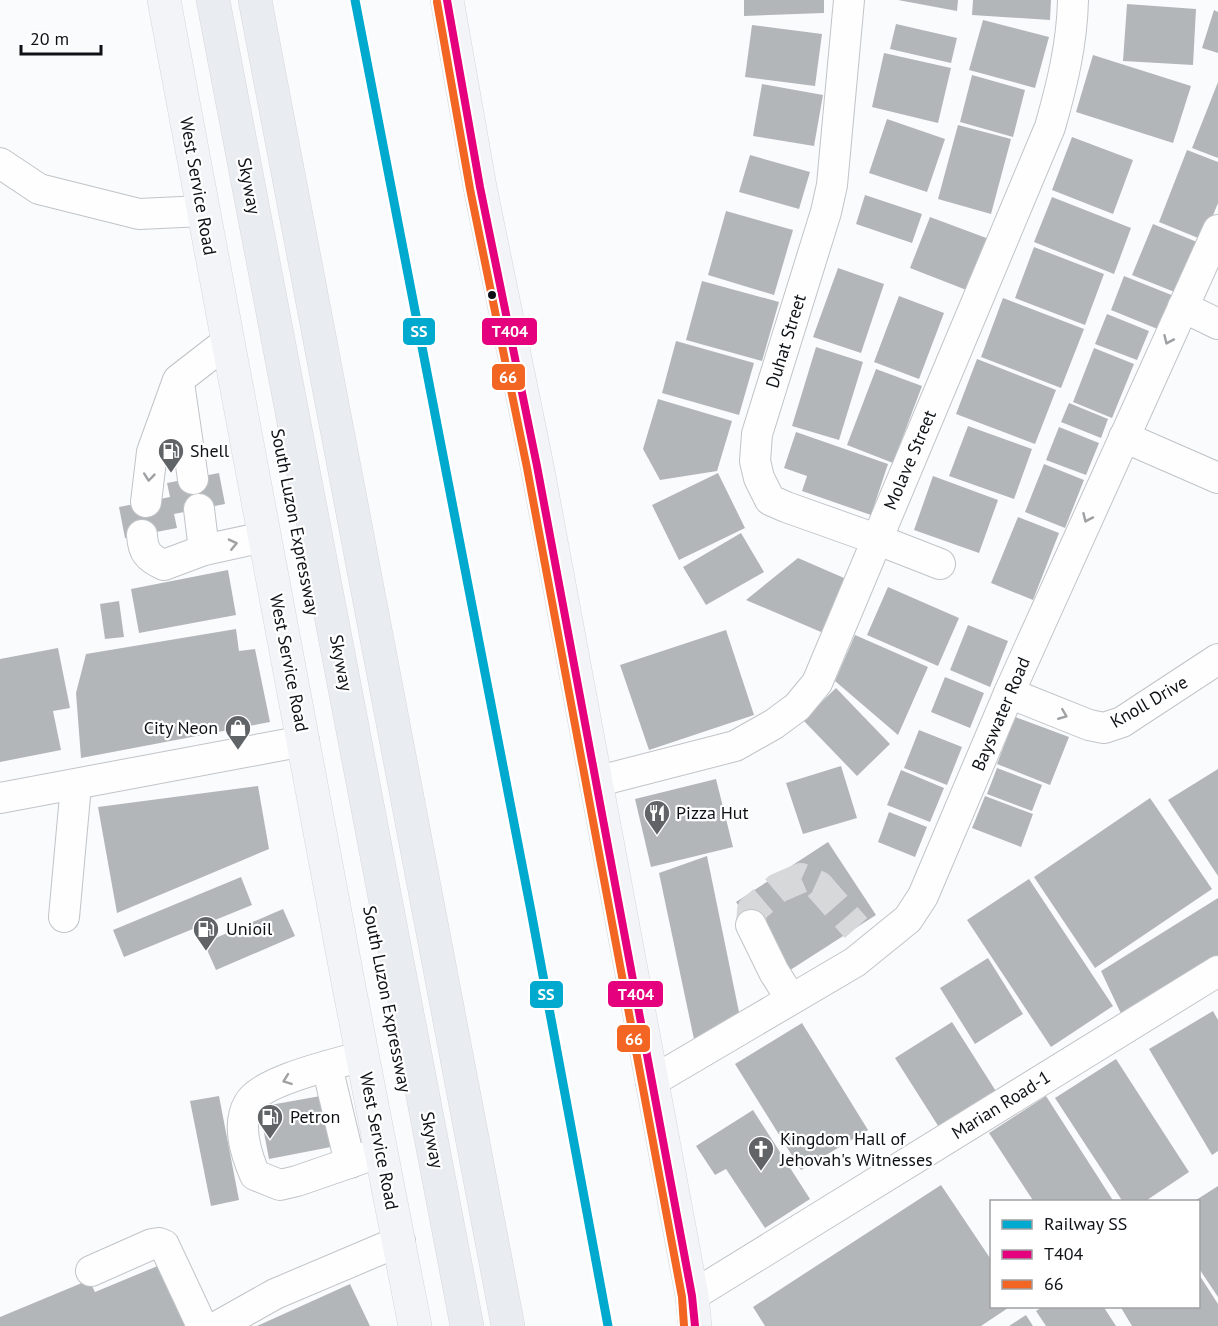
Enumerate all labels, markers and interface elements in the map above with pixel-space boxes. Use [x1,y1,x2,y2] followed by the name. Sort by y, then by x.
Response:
[21,18,100,56] scale bar
[30,27,69,50] text: 20 m
[175,115,222,257] street label: West Service Road
[233,156,266,217] street label: Skyway
[486,289,498,301] unlabelled marker
[760,291,811,391] street label: Duhat Street
[402,317,436,346] line badge: SS
[481,317,538,346] line badge: T404
[411,321,427,341] text: SS
[492,321,528,341] text: T404
[1163,334,1175,345] one-way arrow
[491,363,526,391] line badge: 66
[499,367,517,387] text: 66
[878,406,941,513] street label: Molave Street
[266,426,325,618] street label: South Luzon Expressway
[156,436,186,474] fuel station icon: Shell
[190,439,230,462] place label: Shell
[143,472,156,481] one-way arrow
[1083,511,1095,522] one-way arrow
[228,538,238,551] one-way arrow
[265,592,314,734] street label: West Service Road
[325,633,358,694] street label: Skyway
[966,653,1035,774] street label: Bayswater Road
[1106,670,1192,733] street label: Knoll Drive
[1057,708,1068,720] one-way arrow
[223,713,253,751] shop icon: City Neon
[144,716,218,739] place label: City Neon
[642,798,672,836] restaurant icon: Pizza Hut
[676,801,749,824] place label: Pizza Hut
[358,903,417,1095] street label: South Luzon Expressway
[191,914,221,952] fuel station icon: Unioil
[226,917,273,940] place label: Unioil
[529,980,564,1009] line badge: SS
[607,980,664,1008] line badge: T404
[538,984,554,1004] text: SS
[618,984,654,1004] text: T404
[616,1024,651,1053] line badge: 66
[625,1029,643,1049] text: 66
[947,1065,1054,1144] street label: Marian Road-1
[355,1070,404,1212] street label: West Service Road
[282,1072,293,1085] one-way arrow
[255,1102,285,1140] fuel station icon: Petron
[290,1105,340,1128] place label: Petron
[416,1110,449,1171] street label: Skyway
[779,1127,933,1171] place label: Kingdom Hall of Jehovah's Witnesses
[746,1134,776,1172] church icon: Kingdom Hall of Jehovah's Witnesses
[990,1200,1200,1308] legend
[1044,1212,1127,1235] text: Railway SS
[1044,1242,1084,1265] text: T404
[1044,1272,1064,1295] text: 66

